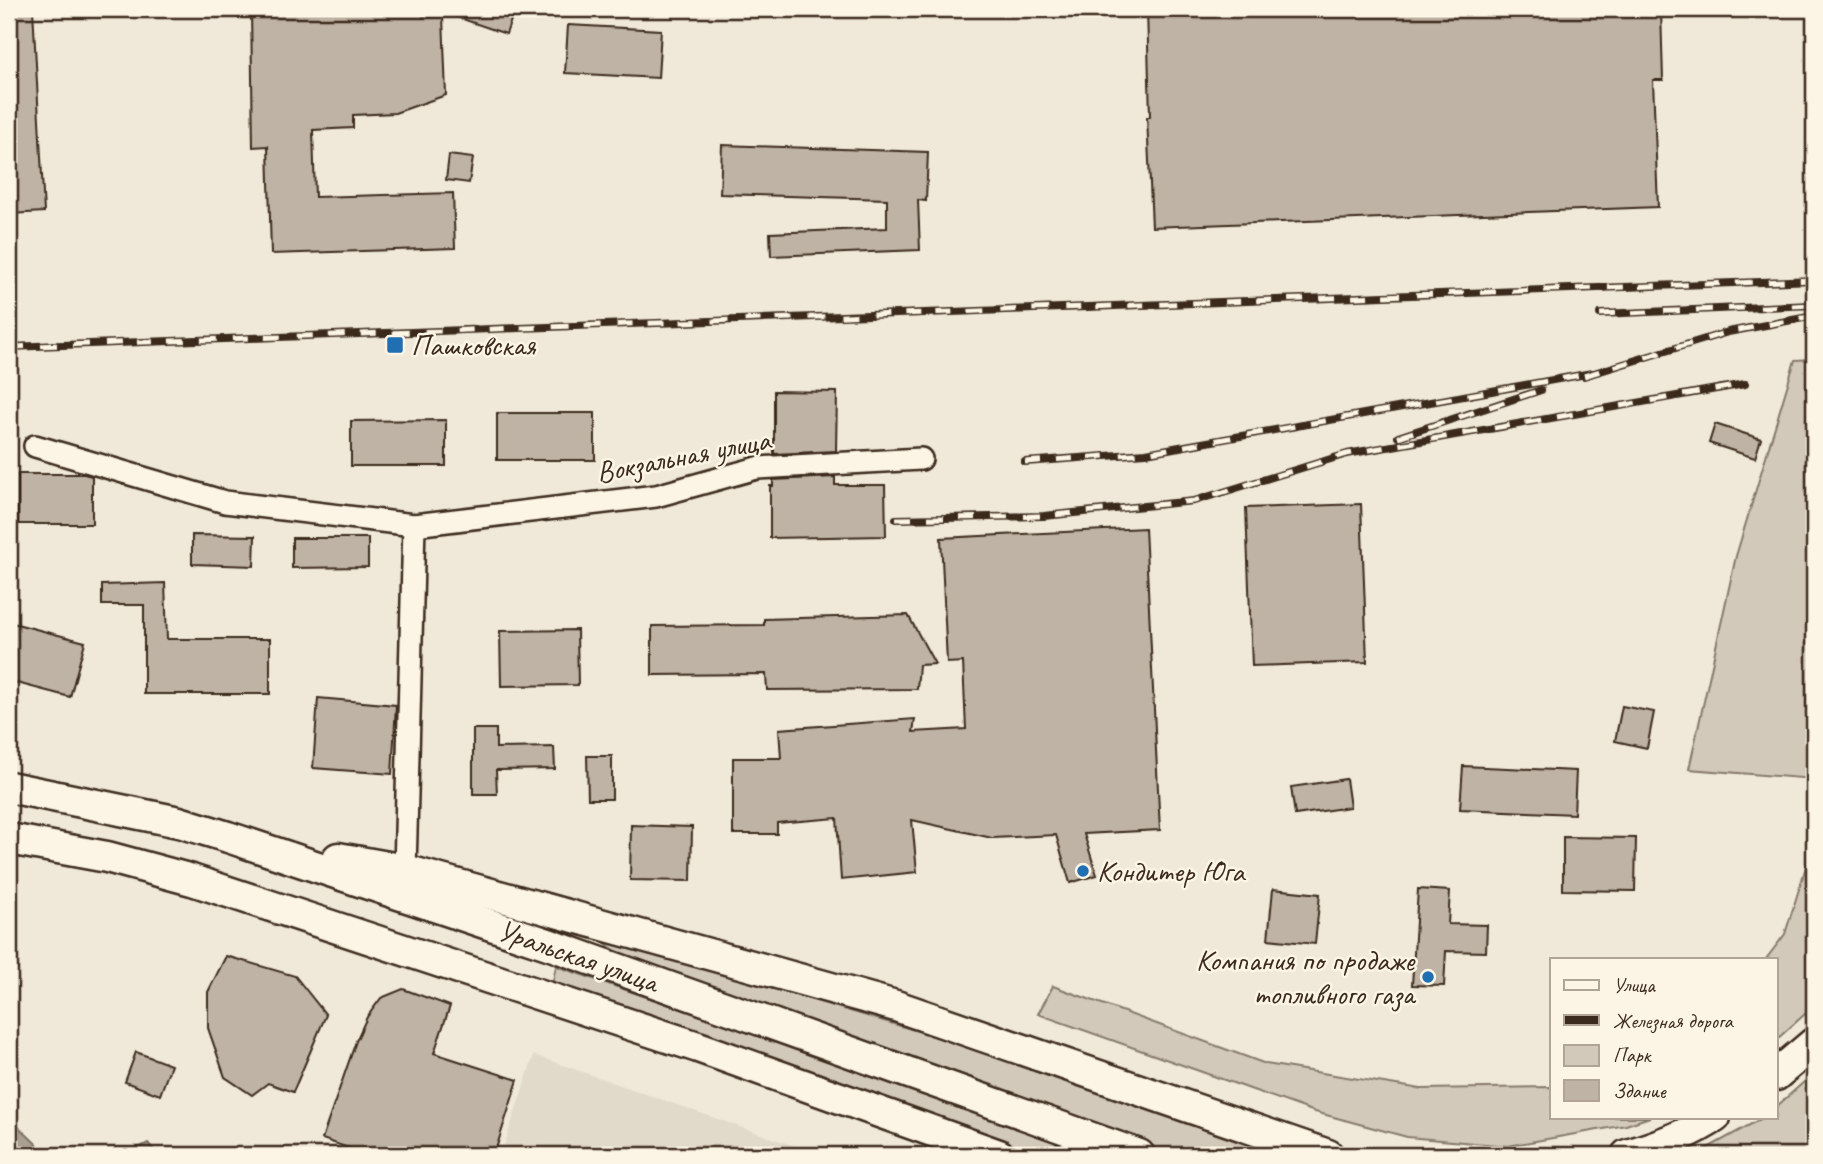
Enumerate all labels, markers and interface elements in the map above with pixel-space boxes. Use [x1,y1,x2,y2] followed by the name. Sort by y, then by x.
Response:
[411,326,536,364] place label: Пашковская
[385,335,405,355] marker: Пашковская
[593,420,775,491] street label: Вокзальная улица
[1097,852,1246,890] place label: Кондитер Юга
[1075,863,1091,879] marker: Кондитер Юга
[493,911,666,1002] street label: Уральская улица
[1196,941,1417,1013] place label: Компания по продаже топливного газа
[1550,958,1778,1118] legend
[1420,969,1436,985] marker: Компания по продаже топливного газа
[1613,972,1656,998] text: Улица
[1613,1008,1734,1034] text: Железная дорога
[1613,1042,1653,1068] text: Парк
[1613,1078,1667,1104] text: Здание

